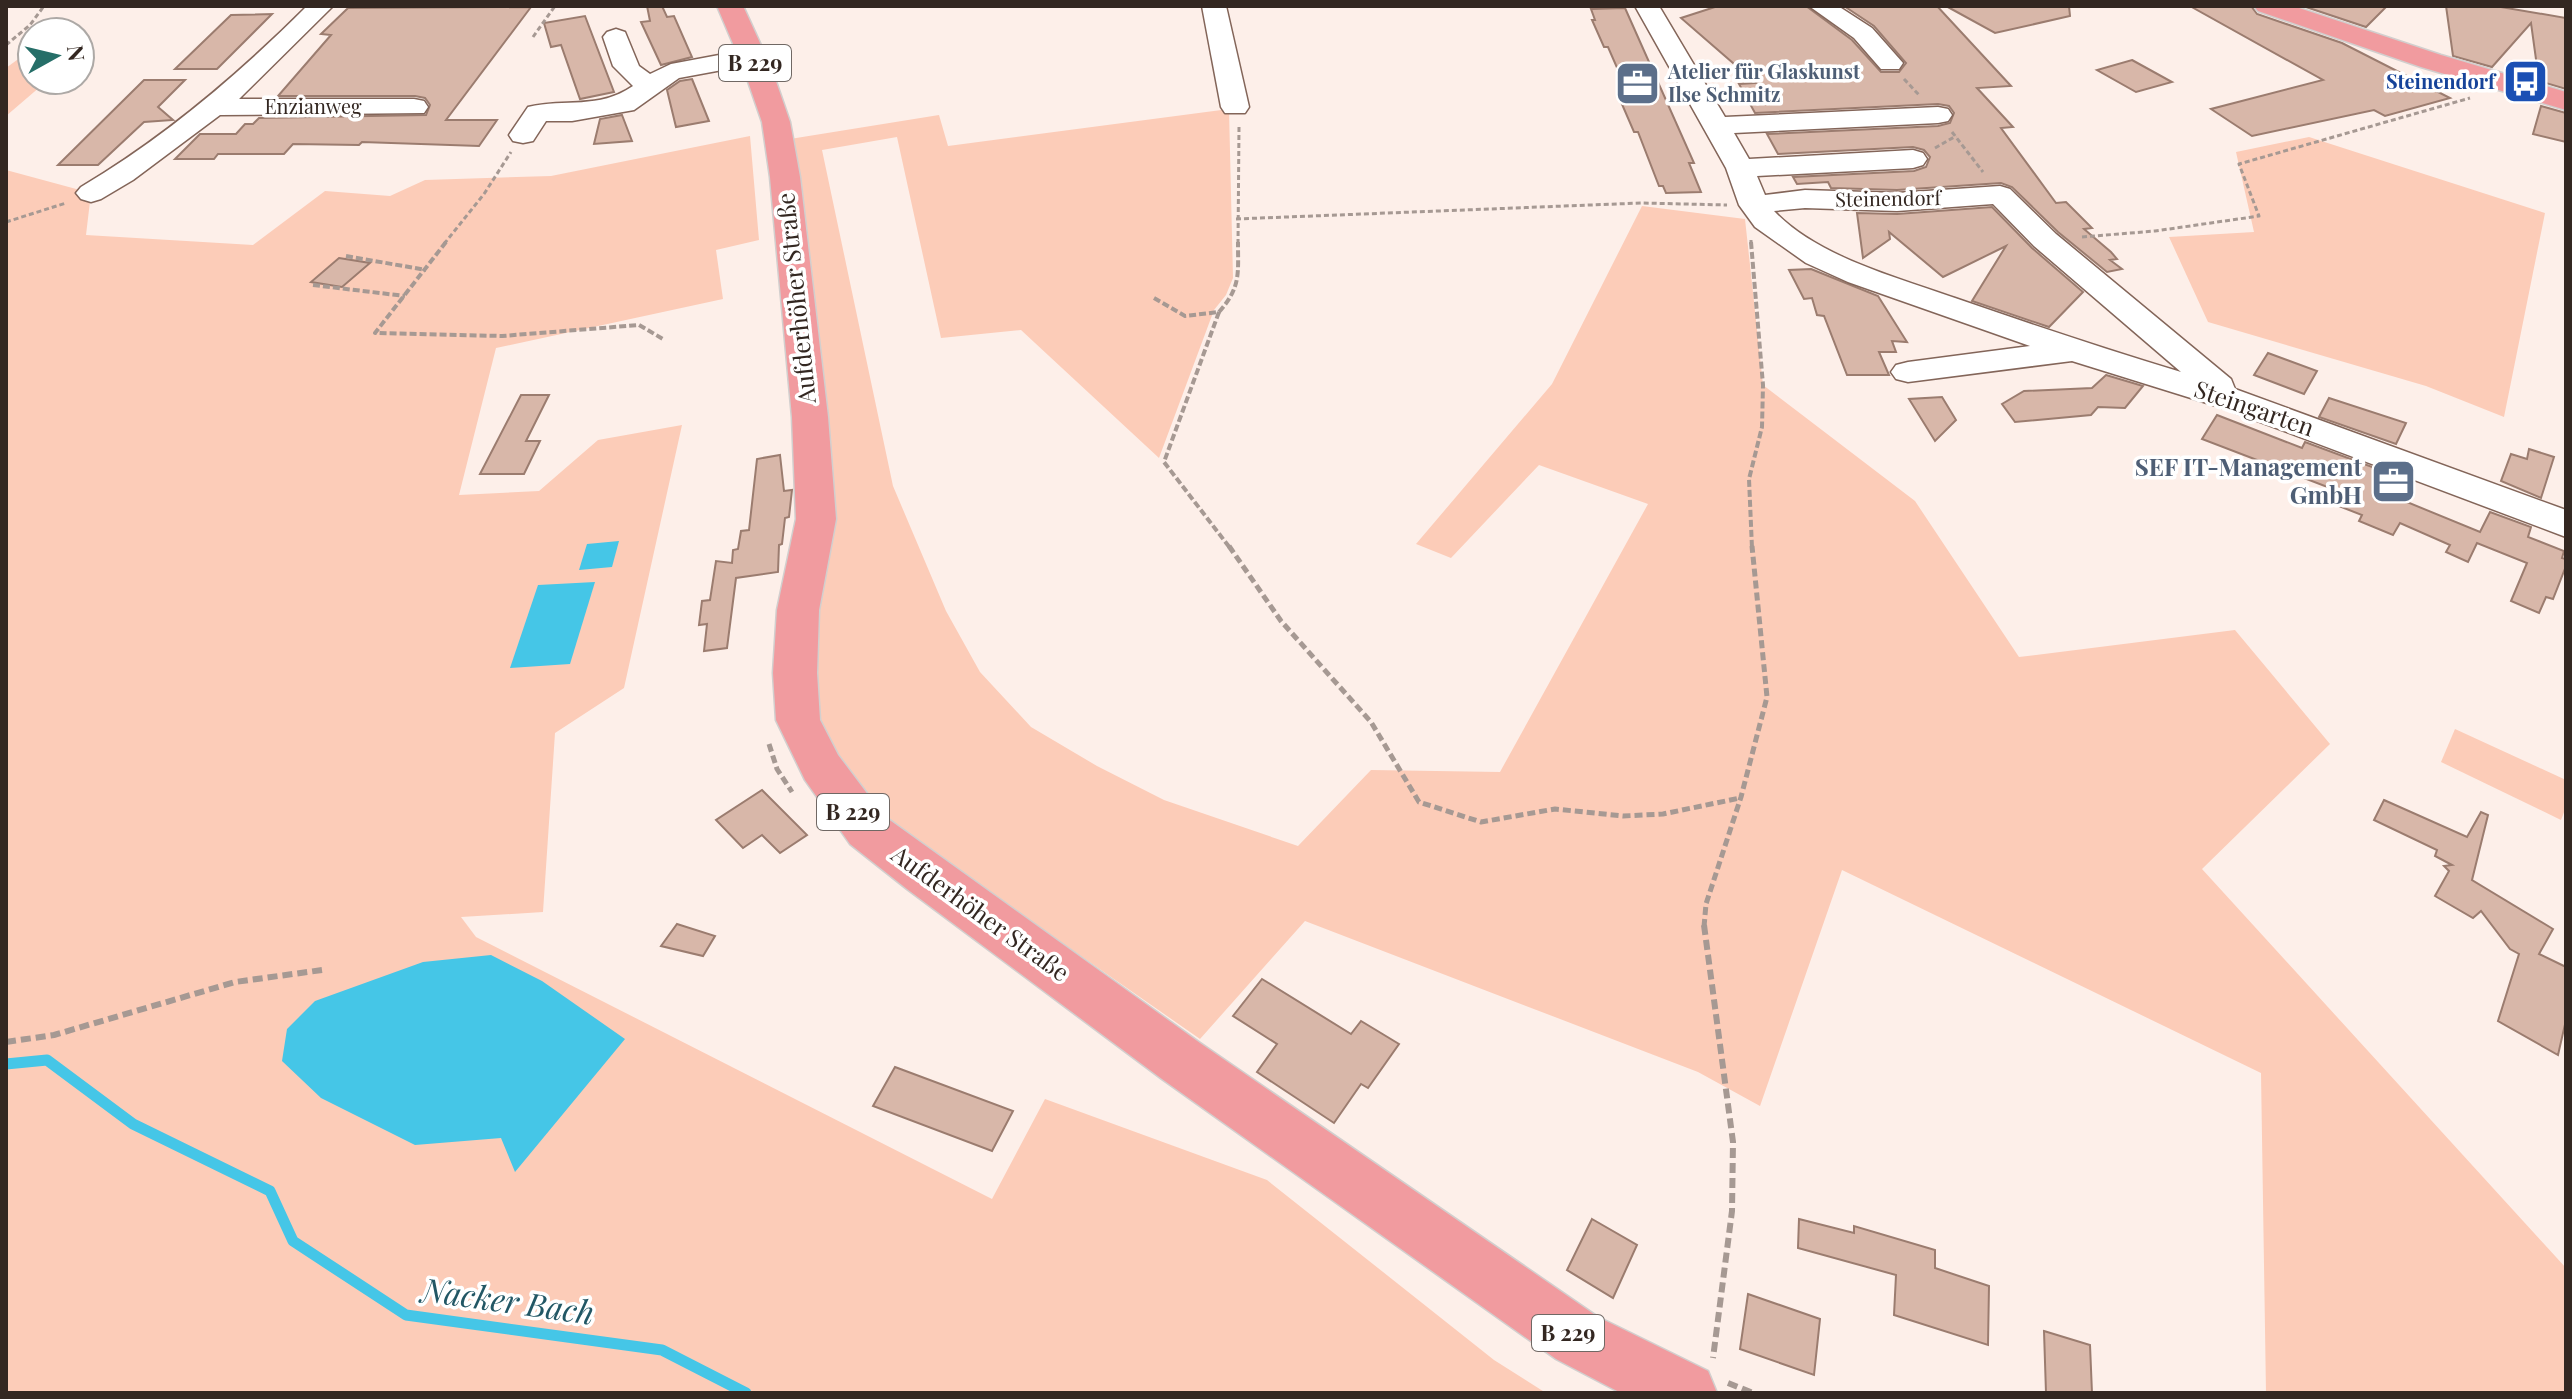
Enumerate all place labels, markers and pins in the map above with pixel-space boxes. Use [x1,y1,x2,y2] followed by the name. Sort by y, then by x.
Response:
[1667,57,1861,107] place label: Atelier für Glaskunst Ilse Schmitz
[2502,58,2550,106] bus stop icon: Steinendorf
[1613,60,1661,108] office icon: Atelier für Glaskunst Ilse Schmitz
[2386,67,2497,94] place label: Steinendorf
[2135,450,2363,510] place label: SEF IT-Management GmbH
[2369,458,2417,506] office icon: SEF IT-Management GmbH

